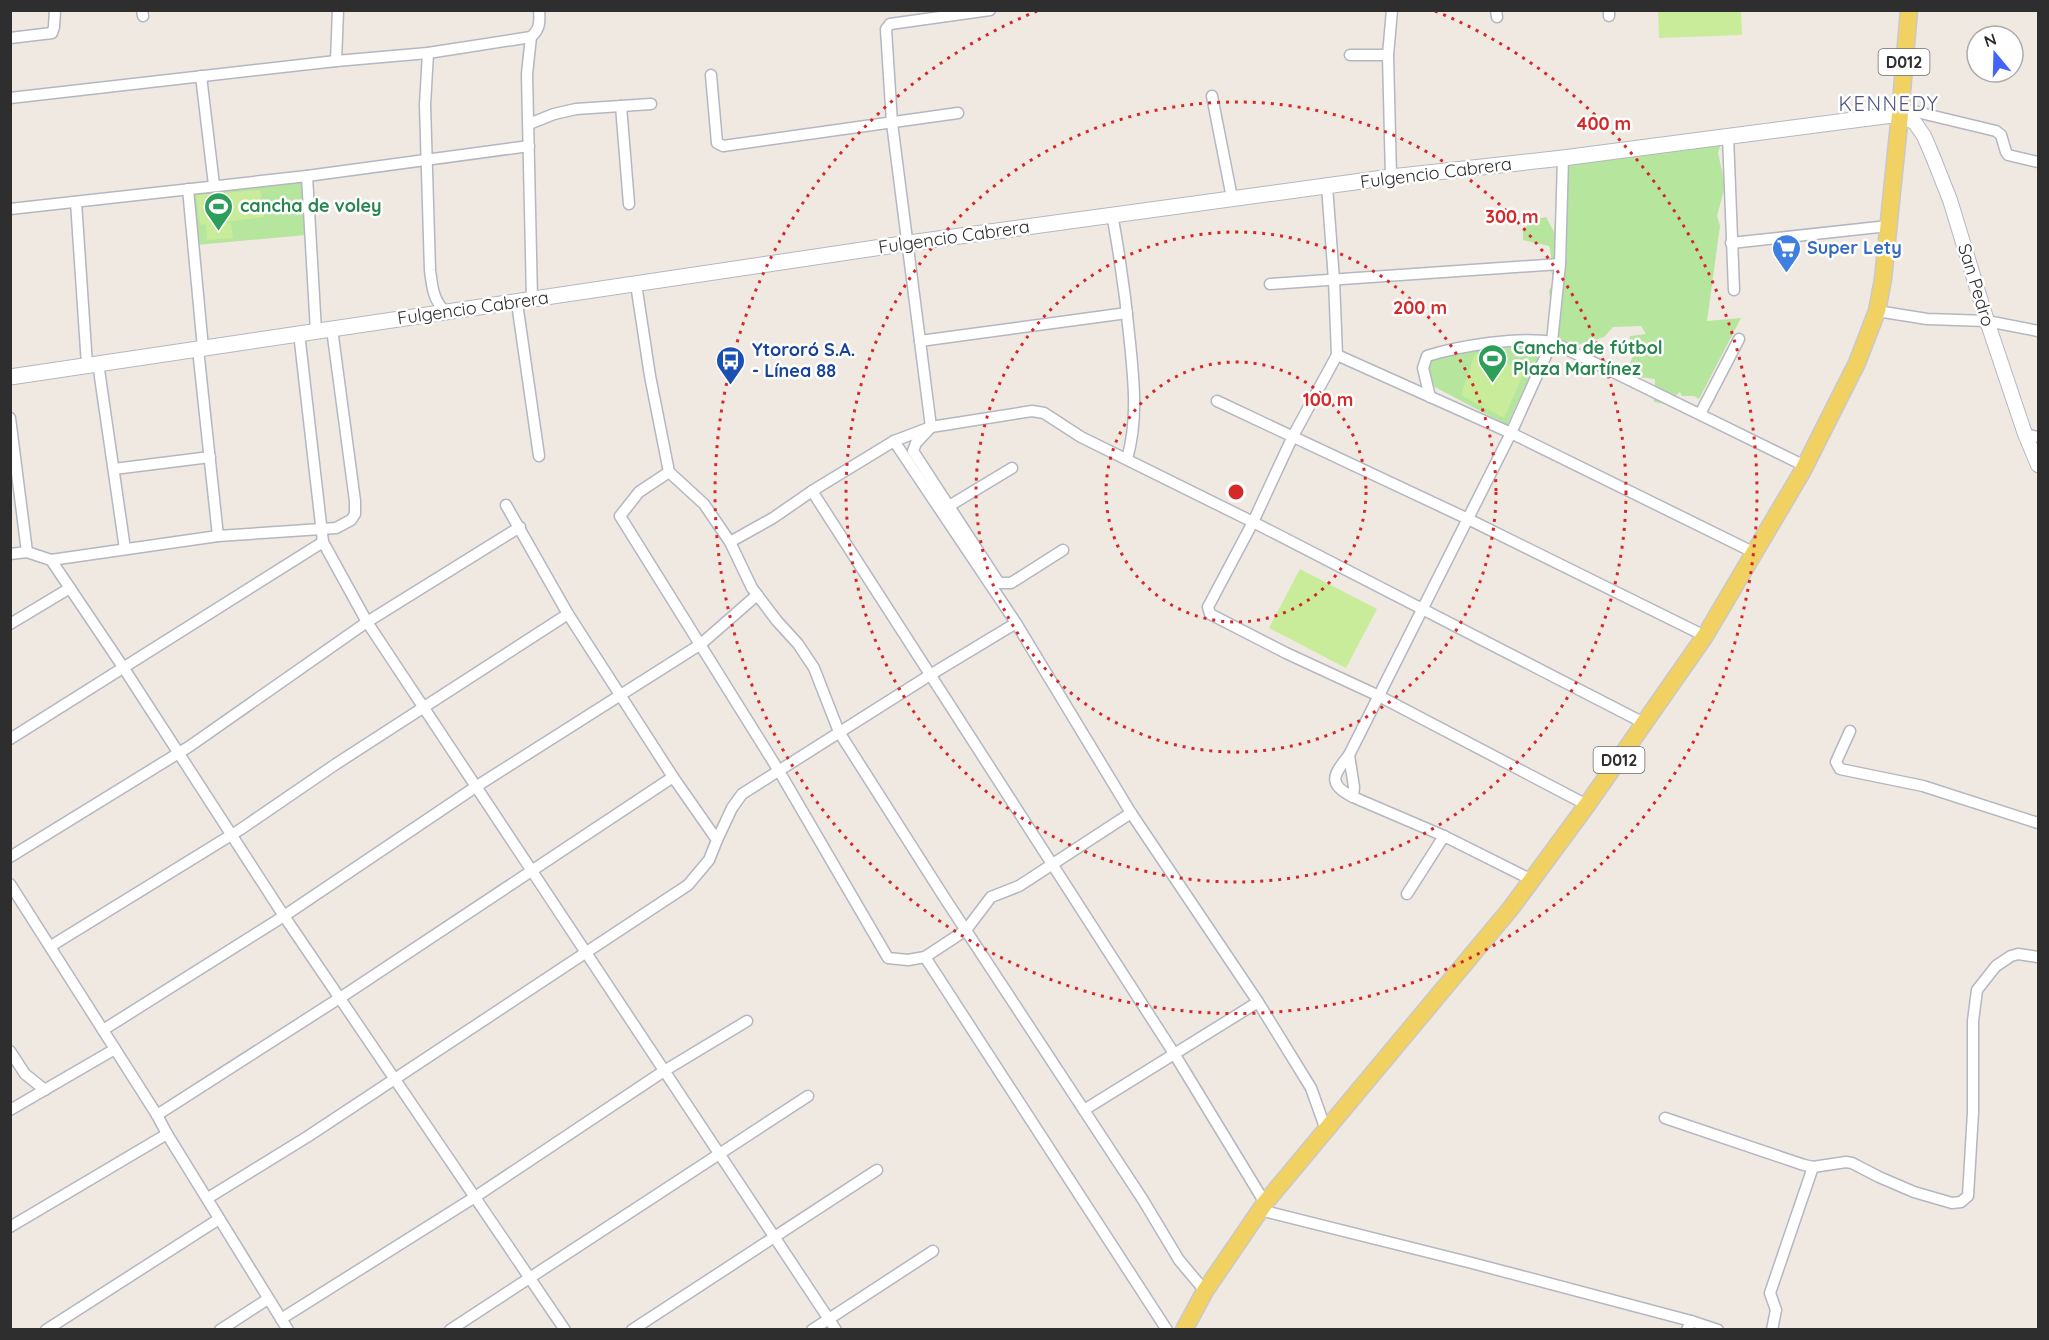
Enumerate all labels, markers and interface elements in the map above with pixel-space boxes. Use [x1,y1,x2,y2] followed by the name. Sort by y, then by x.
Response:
[1965,24,2025,84] north arrow
[1981,28,1999,51] text: N
[1878,49,1930,75] road number: D012
[1839,91,1939,116] district label: KENNEDY
[1577,112,1631,135] text: 400 m
[1359,152,1513,193] street label: Fulgencio Cabrera
[203,190,235,232] sports icon: cancha de voley
[240,194,382,217] place label: cancha de voley
[1485,205,1539,228] text: 300 m
[877,215,1031,259] street label: Fulgencio Cabrera
[1770,232,1802,274] supermarket icon: Super Lety
[1807,236,1902,259] place label: Super Lety
[1953,241,2000,329] street label: San Pedro
[396,286,550,330] street label: Fulgencio Cabrera
[1393,296,1447,319] text: 200 m
[1513,336,1663,380] place label: Cancha de fútbol Plaza Martínez
[752,338,855,382] place label: Ytororó S.A. - Línea 88
[1476,342,1508,384] sports icon: Cancha de fútbol Plaza Martínez
[715,344,747,386] bus stop icon: Ytororó S.A. - Línea 88
[1303,388,1353,411] text: 100 m
[1226,482,1246,502] centre of rings
[1594,747,1644,773] road number: D012

